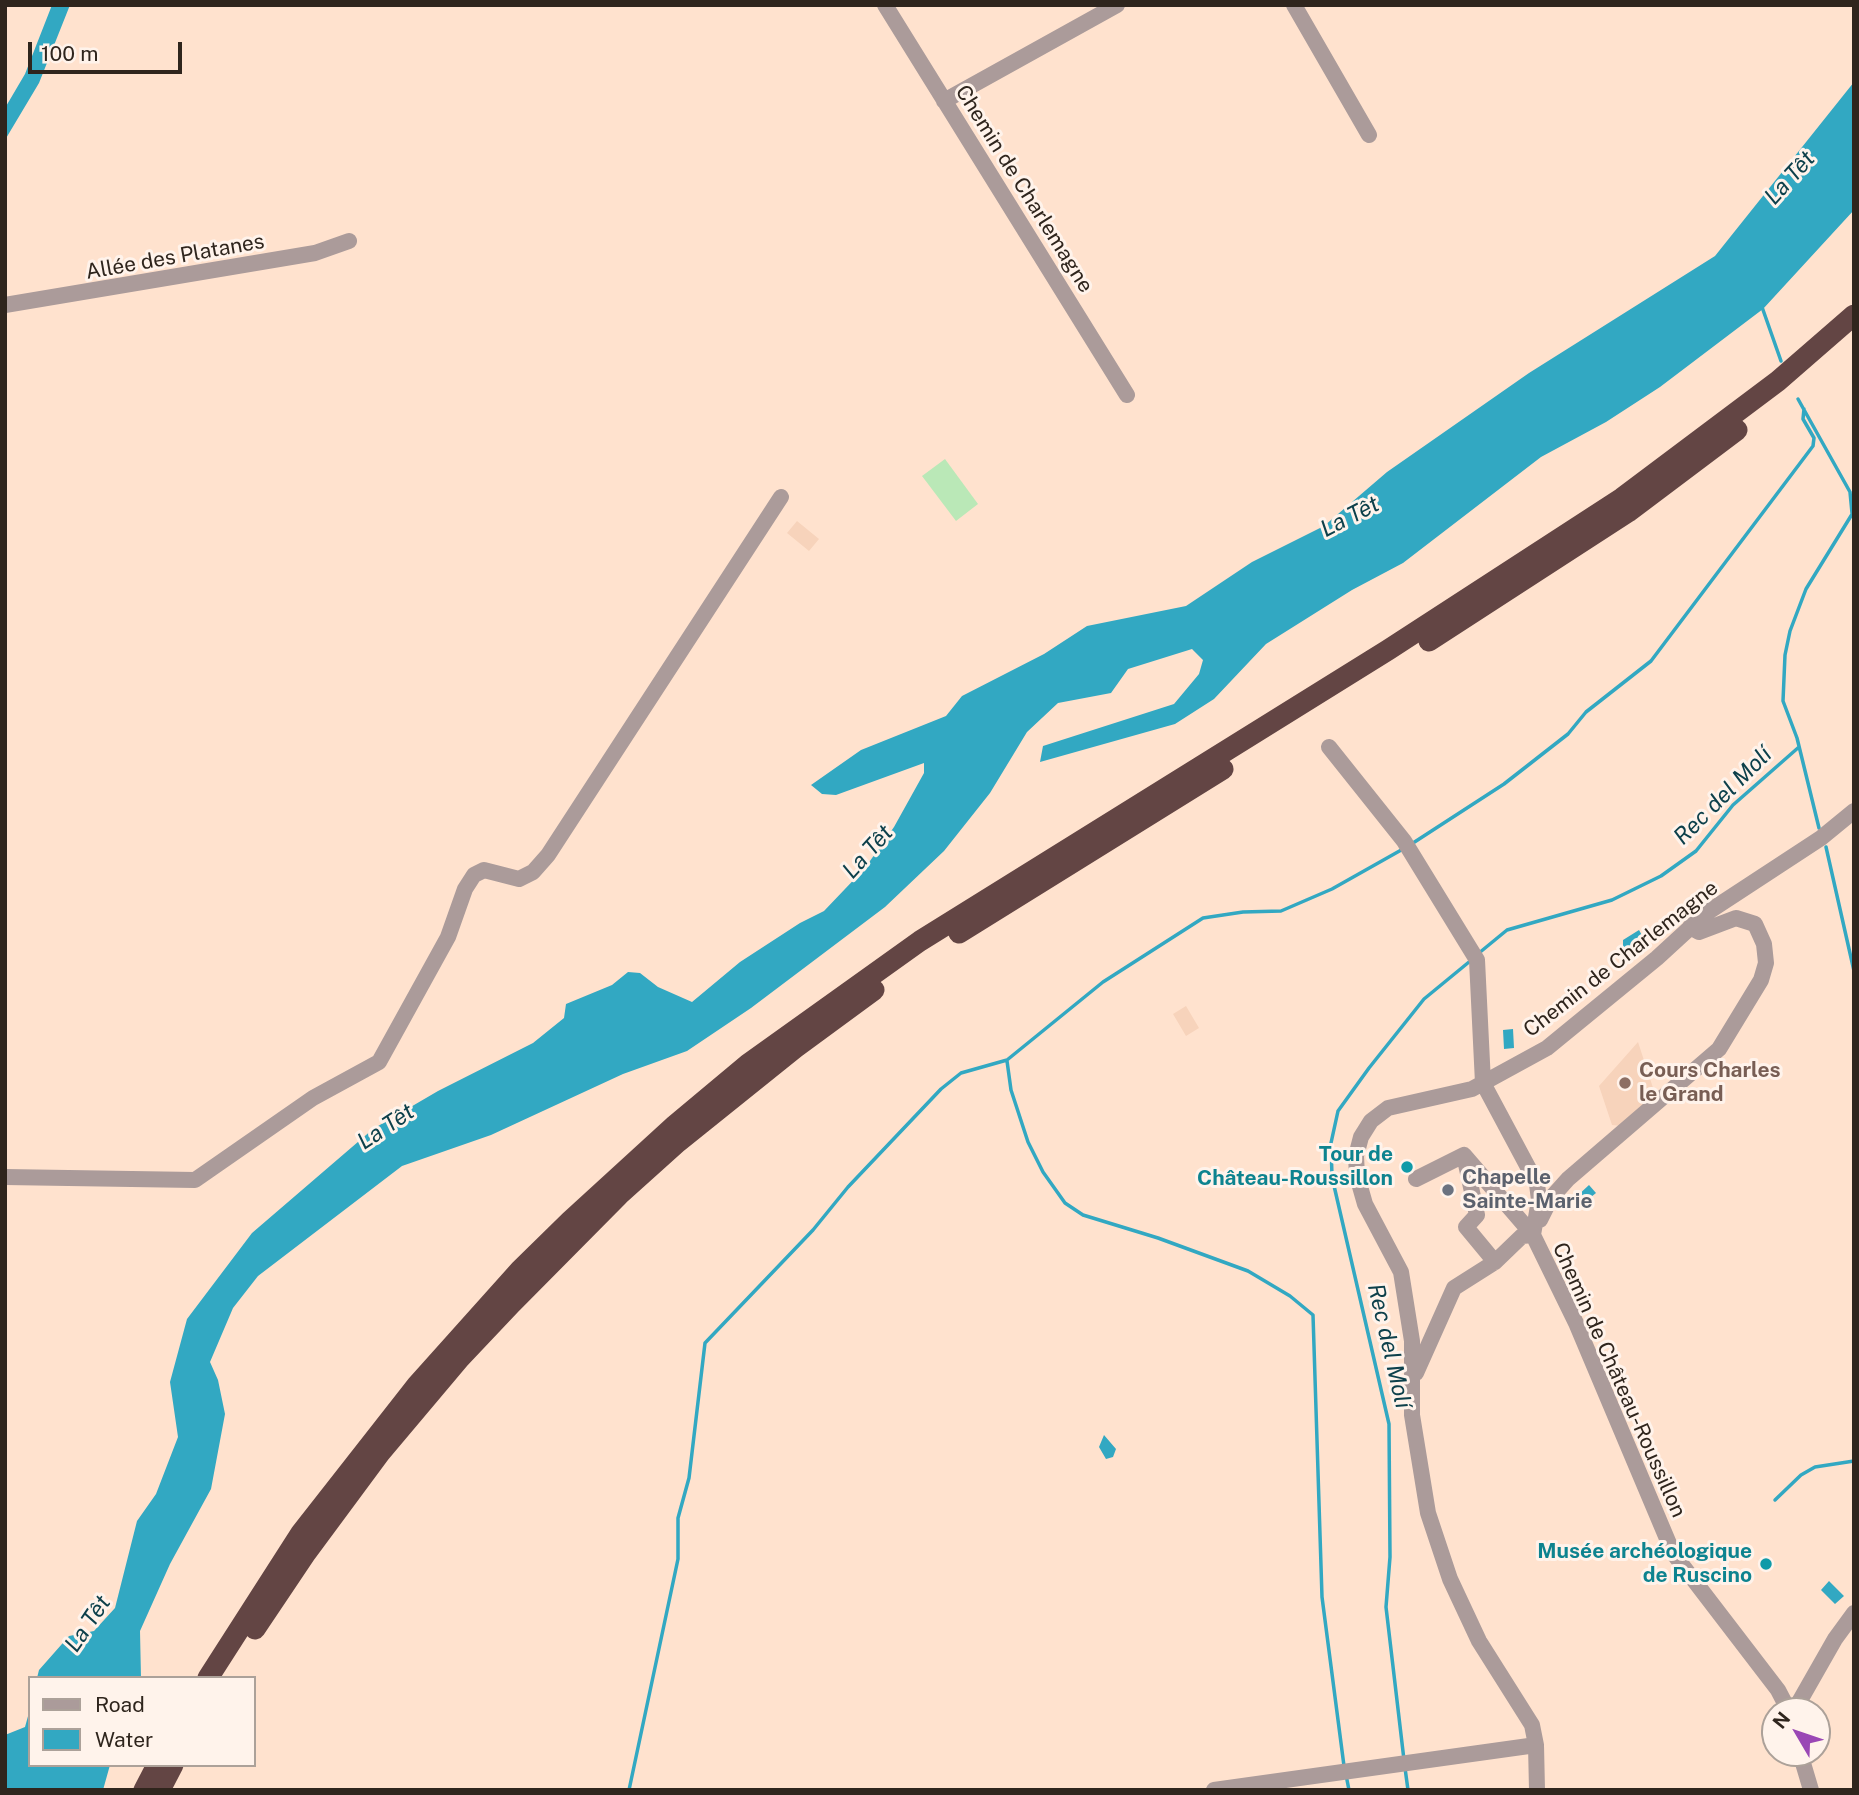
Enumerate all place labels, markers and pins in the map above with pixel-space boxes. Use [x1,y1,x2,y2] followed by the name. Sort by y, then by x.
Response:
[1639,1058,1781,1108] place label: Cours Charles le Grand
[1617,1075,1633,1091] marker: Cours Charles le Grand
[1197,1142,1393,1192] place label: Tour de Château-Roussillon
[1399,1159,1415,1175] marker: Tour de Château-Roussillon
[1462,1165,1592,1215] place label: Chapelle Sainte-Marie
[1440,1182,1456,1198] marker: Chapelle Sainte-Marie
[1537,1539,1752,1589] place label: Musée archéologique de Ruscino
[1758,1556,1774,1572] marker: Musée archéologique de Ruscino

